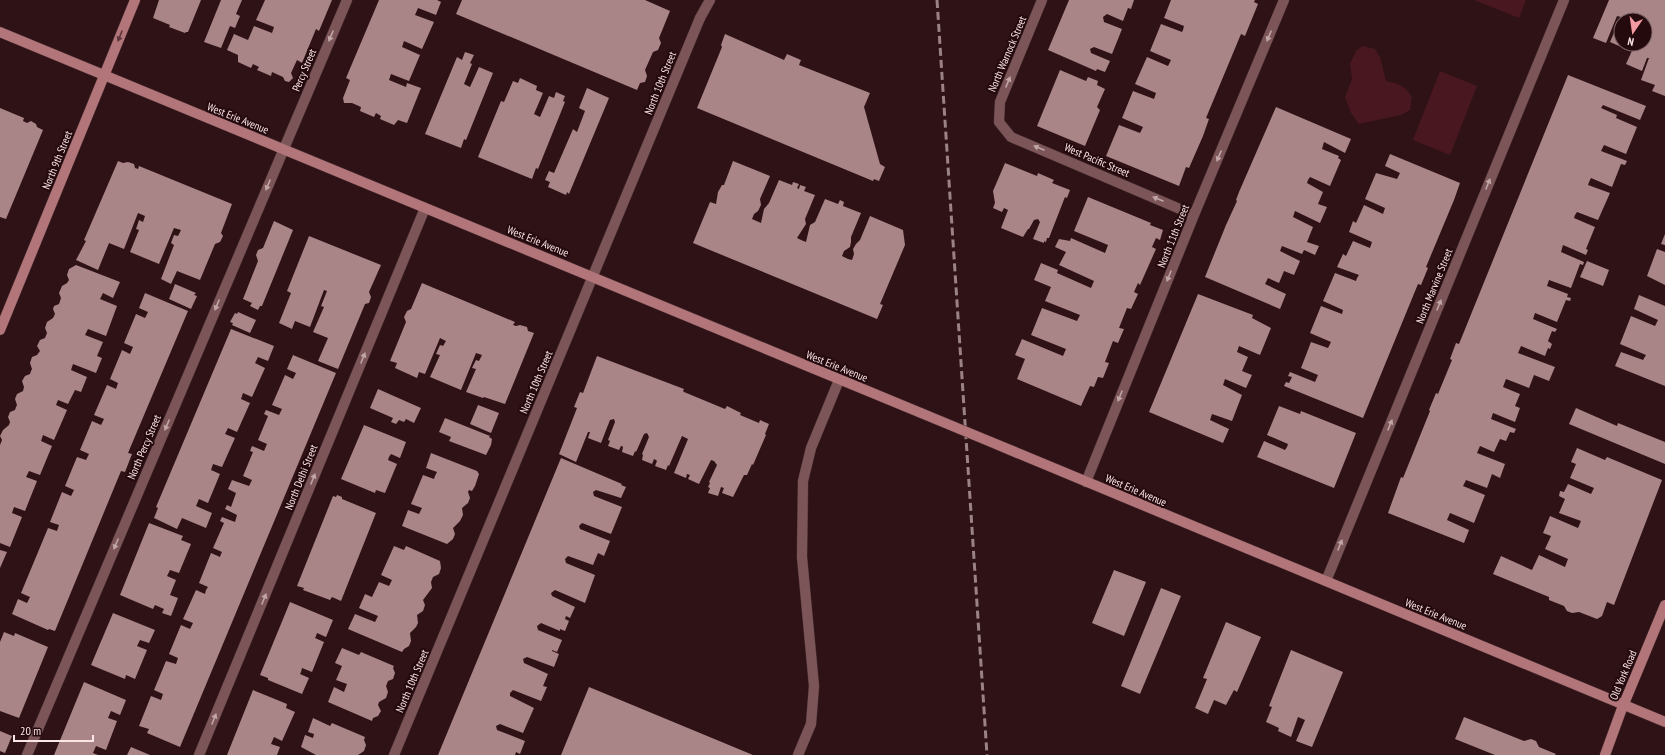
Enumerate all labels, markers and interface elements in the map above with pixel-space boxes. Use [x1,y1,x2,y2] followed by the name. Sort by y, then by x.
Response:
[1613,12,1653,52] north arrow
[985,14,1029,94] street label: North Warnock Street
[328,30,334,42] one-way arrow
[1266,30,1272,41] one-way arrow
[117,31,123,43] one-way arrow
[1626,34,1635,49] text: N
[289,47,319,93] street label: Percy Street
[641,49,679,117] street label: North 10th Street
[1006,75,1012,87] one-way arrow
[205,99,271,137] street label: West Erie Avenue
[39,129,75,191] street label: North 9th Street
[1062,140,1132,180] street label: West Pacific Street
[1032,145,1044,151] one-way arrow
[1215,150,1221,162] one-way arrow
[1486,178,1492,190] one-way arrow
[265,180,271,191] one-way arrow
[1152,196,1164,202] one-way arrow
[1154,202,1192,270] street label: North 11th Street
[505,222,571,260] street label: West Erie Avenue
[1413,246,1455,326] street label: North Marvine Street
[1166,270,1172,282] one-way arrow
[214,299,220,311] one-way arrow
[1436,299,1442,310] one-way arrow
[804,347,870,385] street label: West Erie Avenue
[516,348,556,416] street label: North 10th Street
[360,353,366,364] one-way arrow
[1117,391,1123,403] one-way arrow
[124,412,164,482] street label: North Percy Street
[163,419,169,431] one-way arrow
[1386,419,1393,431] one-way arrow
[282,442,320,512] street label: North Delhi Street
[1103,471,1169,509] street label: West Erie Avenue
[311,472,317,484] one-way arrow
[113,539,119,550] one-way arrow
[1338,539,1344,551] one-way arrow
[261,592,267,604] one-way arrow
[1403,595,1469,633] street label: West Erie Avenue
[392,647,432,715] street label: North 10th Street
[1606,648,1640,702] street label: Old York Road
[212,712,218,724] one-way arrow
[14,717,93,743] scale bar
[20,723,41,738] text: 20 m

